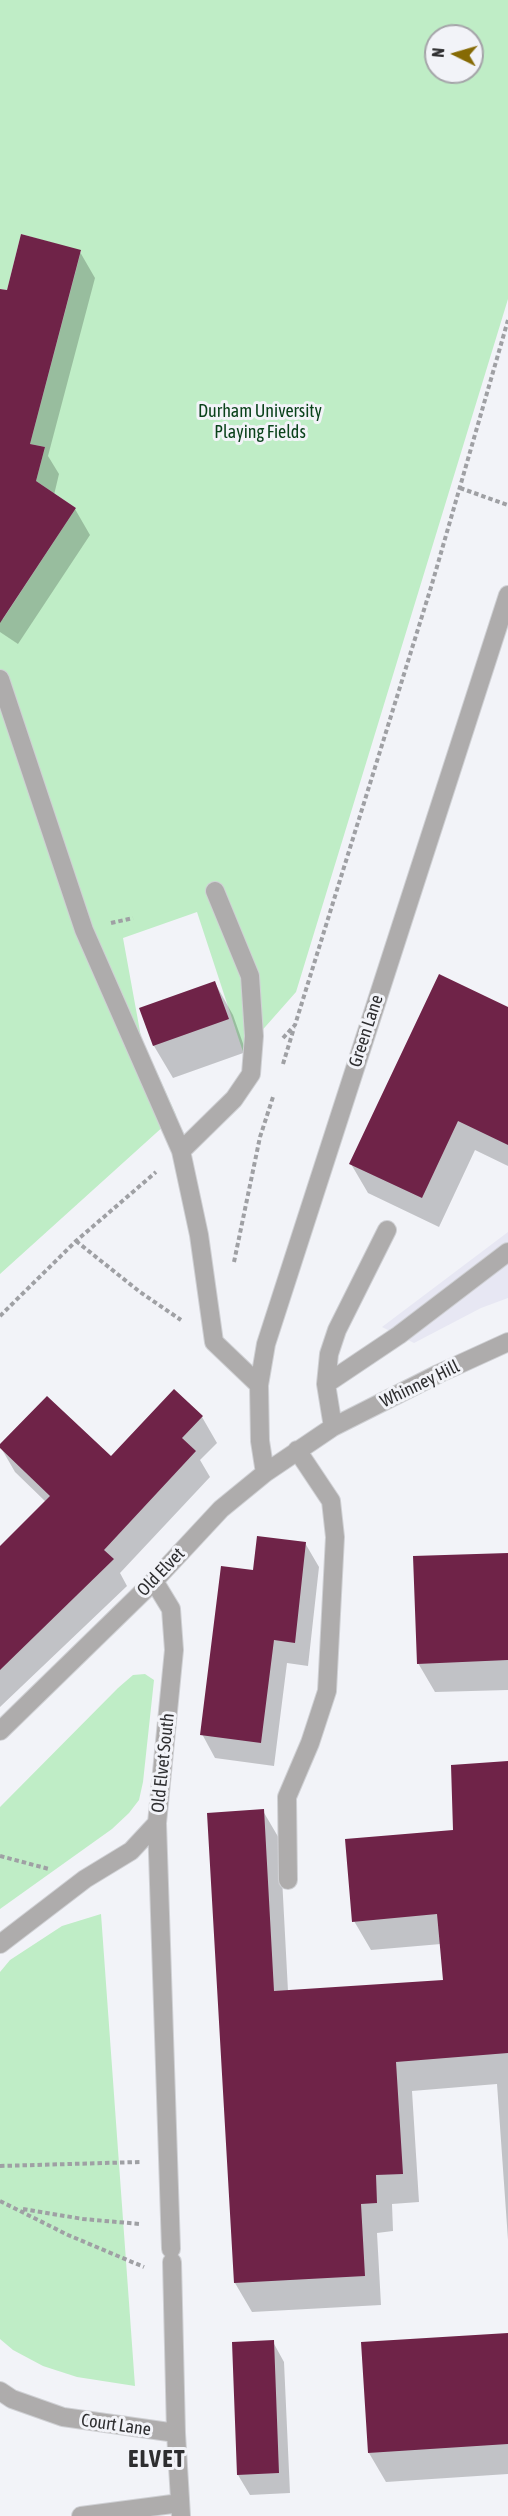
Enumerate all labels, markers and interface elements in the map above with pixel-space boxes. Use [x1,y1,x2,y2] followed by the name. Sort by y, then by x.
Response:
[424,24,484,84] north arrow
[429,47,447,58] text: N
[198,400,322,442] park label: Durham University Playing Fields
[344,992,388,1070] street label: Green Lane
[377,1356,463,1412] street label: Whinney Hill
[133,1543,189,1601] street label: Old Elvet
[147,1712,179,1814] street label: Old Elvet South
[80,2409,152,2441] street label: Court Lane
[128,2445,186,2473] district label: ELVET

